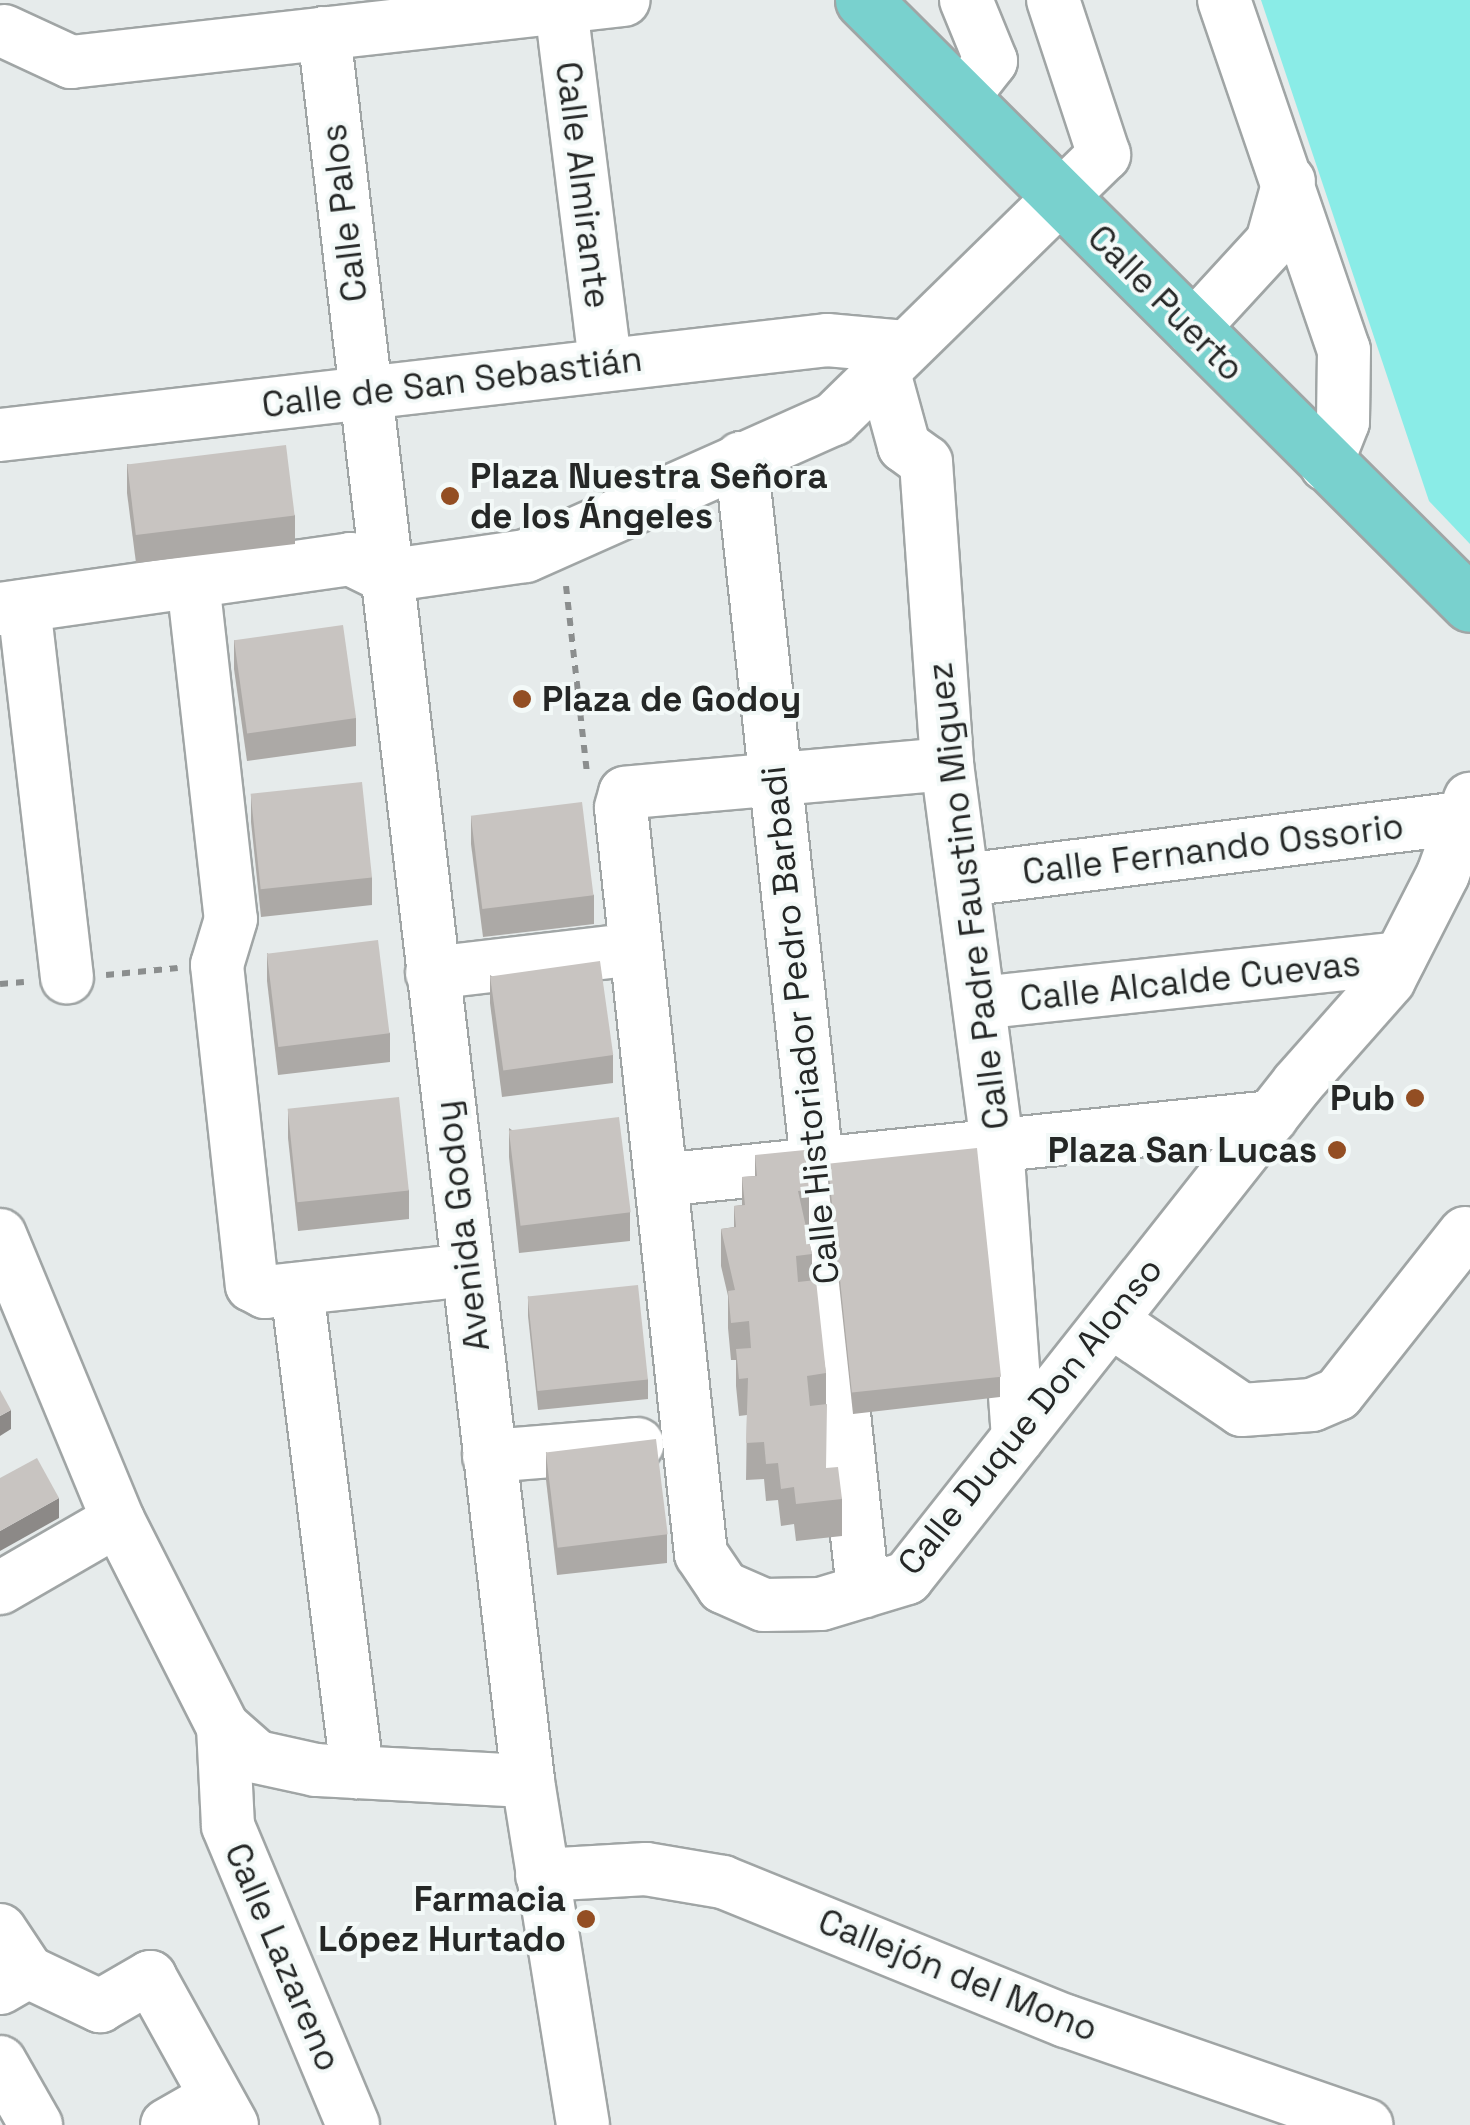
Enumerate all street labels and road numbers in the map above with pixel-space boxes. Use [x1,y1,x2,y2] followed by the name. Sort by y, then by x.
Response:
[547,59,619,311] street label: Calle Almirante
[312,122,376,304] street label: Calle Palos
[1079,216,1253,390] street label: Calle Puerto
[259,338,645,426] street label: Calle de San Sebastián
[919,660,1017,1132] street label: Calle Padre Faustino Miguez
[752,764,848,1286] street label: Calle Historiador Pedro Barbadi
[1020,805,1406,893] street label: Calle Fernando Ossorio
[1017,942,1363,1020] street label: Calle Alcalde Cuevas
[426,1098,498,1354] street label: Avenida Godoy
[889,1249,1171,1583] street label: Calle Duque Don Alonso
[216,1837,350,2077] street label: Calle Lazareno
[812,1900,1104,2050] street label: Callejón del Mono

